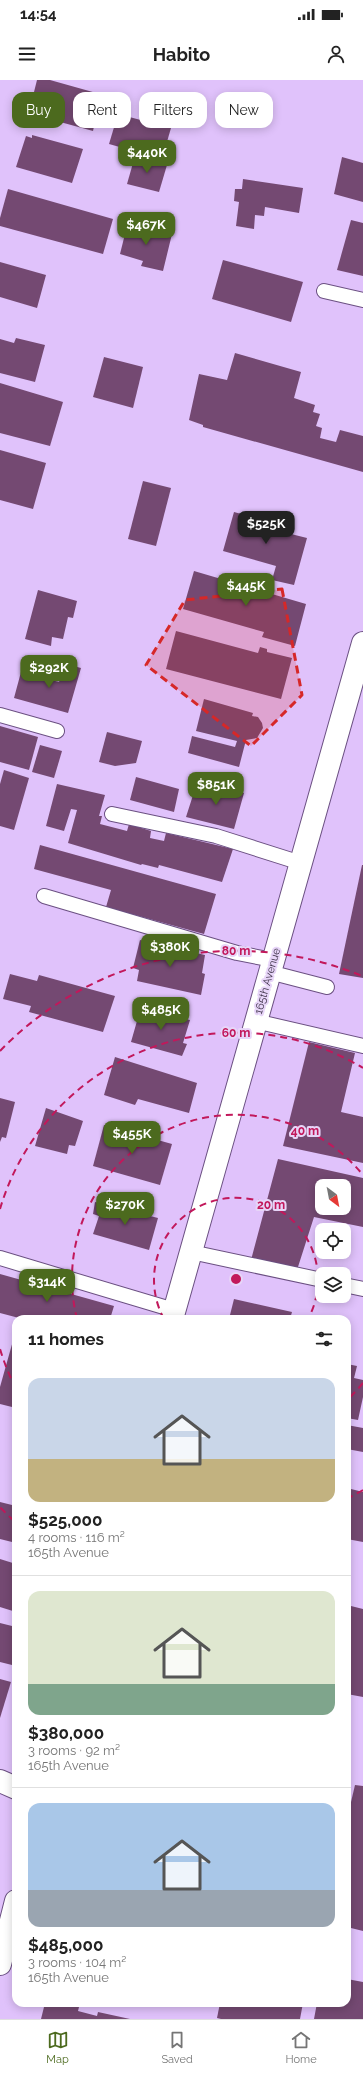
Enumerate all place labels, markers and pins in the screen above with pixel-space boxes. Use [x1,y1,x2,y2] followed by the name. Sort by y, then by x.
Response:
[119,140,175,174] pin: $440K
[118,212,174,246] pin: $467K
[238,511,294,545] pin: $525K
[218,573,274,607] pin: $445K
[21,655,77,689] pin: $292K
[188,772,244,806] pin: $851K
[142,934,198,968] pin: $380K
[133,997,189,1031] pin: $485K
[104,1121,160,1155] pin: $455K
[97,1192,153,1226] pin: $270K
[19,1269,75,1303] pin: $314K
[229,1272,243,1286] centre of rings

